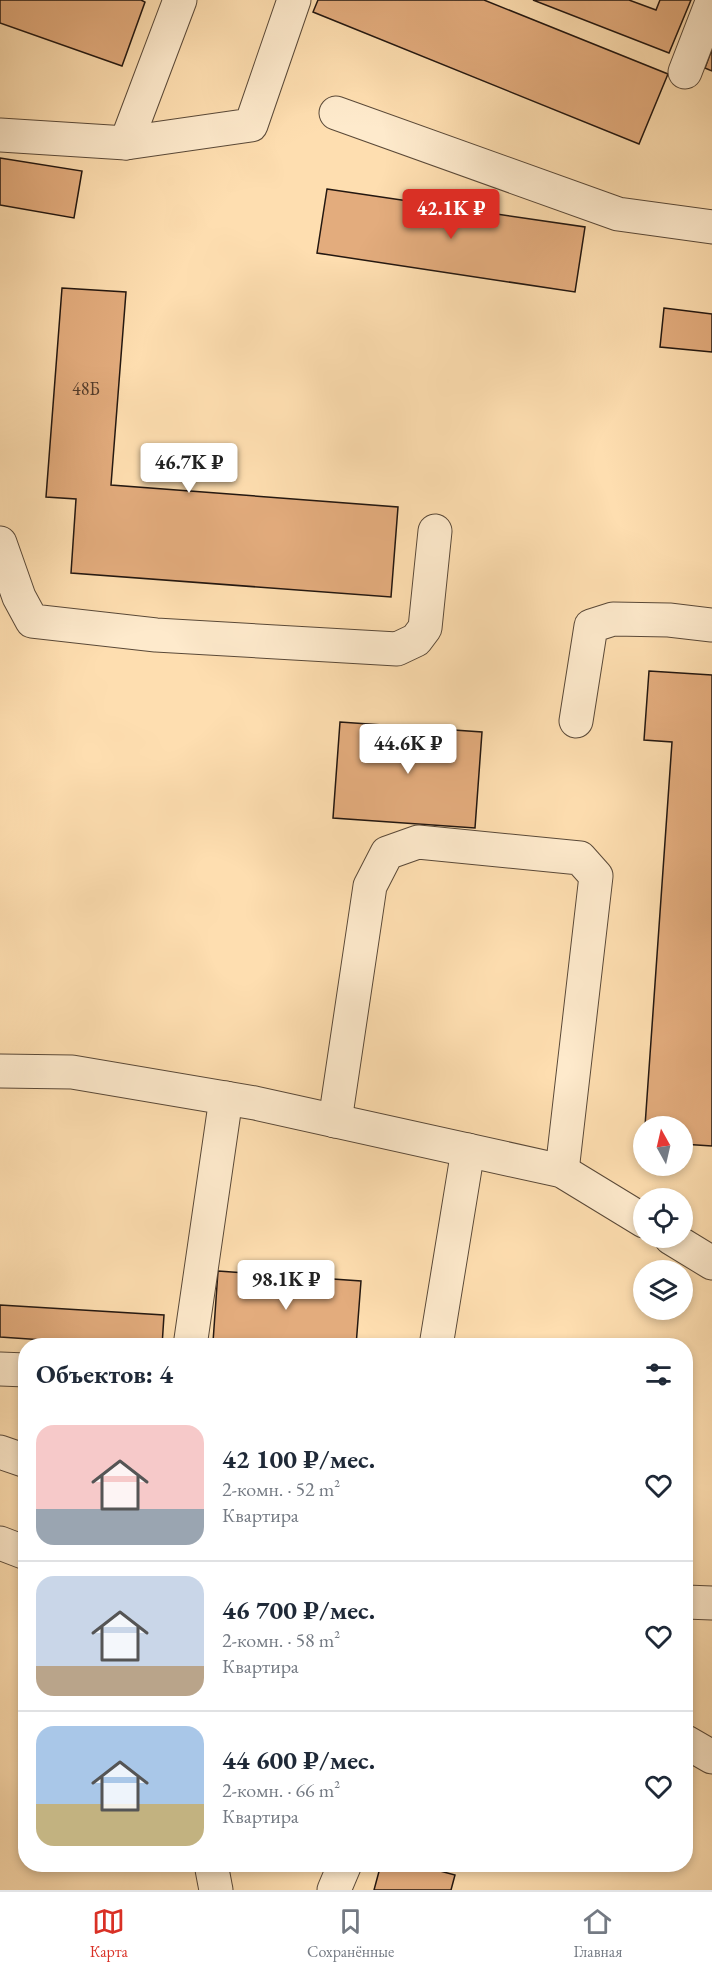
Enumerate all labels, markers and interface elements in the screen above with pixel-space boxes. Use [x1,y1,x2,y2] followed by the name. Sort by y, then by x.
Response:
[396,189,506,240] pin: 42.1K ₽
[417,195,485,221] text: 42.1K ₽
[72,377,100,400] house number: 48Б
[134,443,244,494] pin: 46.7K ₽
[155,449,223,475] text: 46.7K ₽
[353,724,463,775] pin: 44.6K ₽
[374,730,442,756] text: 44.6K ₽
[633,1116,693,1176] north arrow
[633,1116,693,1320] map controls
[633,1188,693,1248] button: locate
[231,1260,341,1311] pin: 98.1K ₽
[633,1260,693,1320] button: layers
[252,1266,320,1292] text: 98.1K ₽
[36,1357,173,1391] text: Объектов: 4
[642,1358,675,1391] icon: filters
[222,1442,375,1476] text: 42 100 ₽/мес.
[84,1449,156,1521] icon: home
[642,1469,675,1502] icon: heart
[222,1476,340,1502] text: 2-комн. · 52 m²
[222,1502,299,1528] text: Квартира
[222,1593,375,1627] text: 46 700 ₽/мес.
[84,1600,156,1672] icon: home
[642,1620,675,1653] icon: heart
[222,1627,340,1653] text: 2-комн. · 58 m²
[222,1653,299,1679] text: Квартира
[222,1743,375,1777] text: 44 600 ₽/мес.
[84,1750,156,1822] icon: home
[642,1770,675,1803] icon: heart
[222,1777,340,1803] text: 2-комн. · 66 m²
[222,1803,299,1829] text: Квартира
[90,1905,128,1962] tab: Карта
[307,1905,394,1962] tab: Сохранённые
[574,1905,622,1962] tab: Главная

